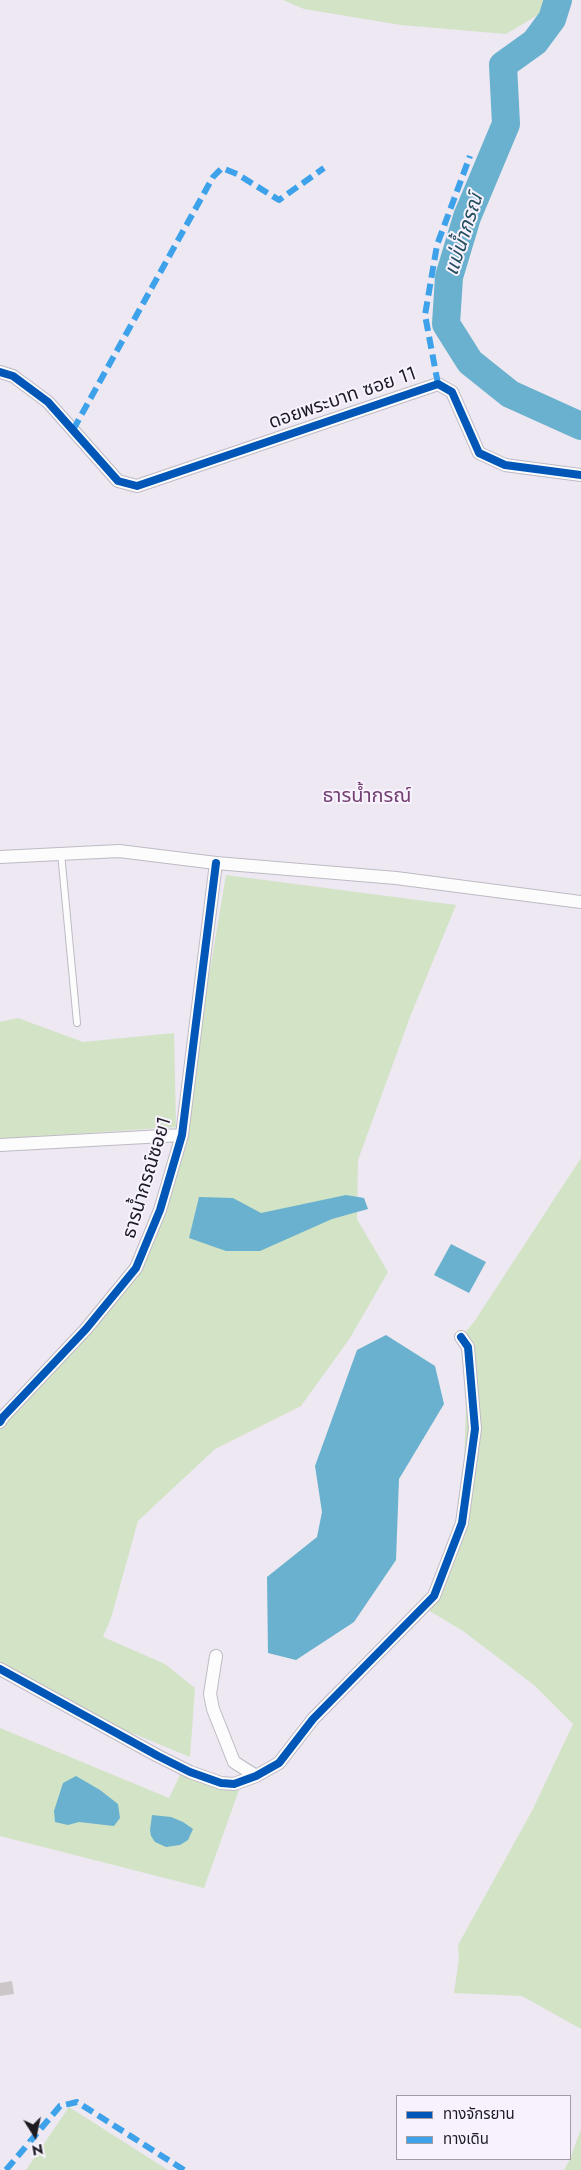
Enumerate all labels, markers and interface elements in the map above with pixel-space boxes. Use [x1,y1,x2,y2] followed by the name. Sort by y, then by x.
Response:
[441,191,489,279] water label: แม่น้ำกรณ์
[266,363,420,435] street label: ดอยพระบาท ซอย 11
[322,785,412,809] district label: ธารน้ำกรณ์
[119,1114,177,1242] street label: ธารน้ำกรณ์ซอย1
[396,2095,571,2160] legend
[443,2103,515,2125] text: ทางจักรยาน
[10,2110,60,2160] north arrow
[443,2128,489,2150] text: ทางเดิน
[30,2139,45,2161] text: N

